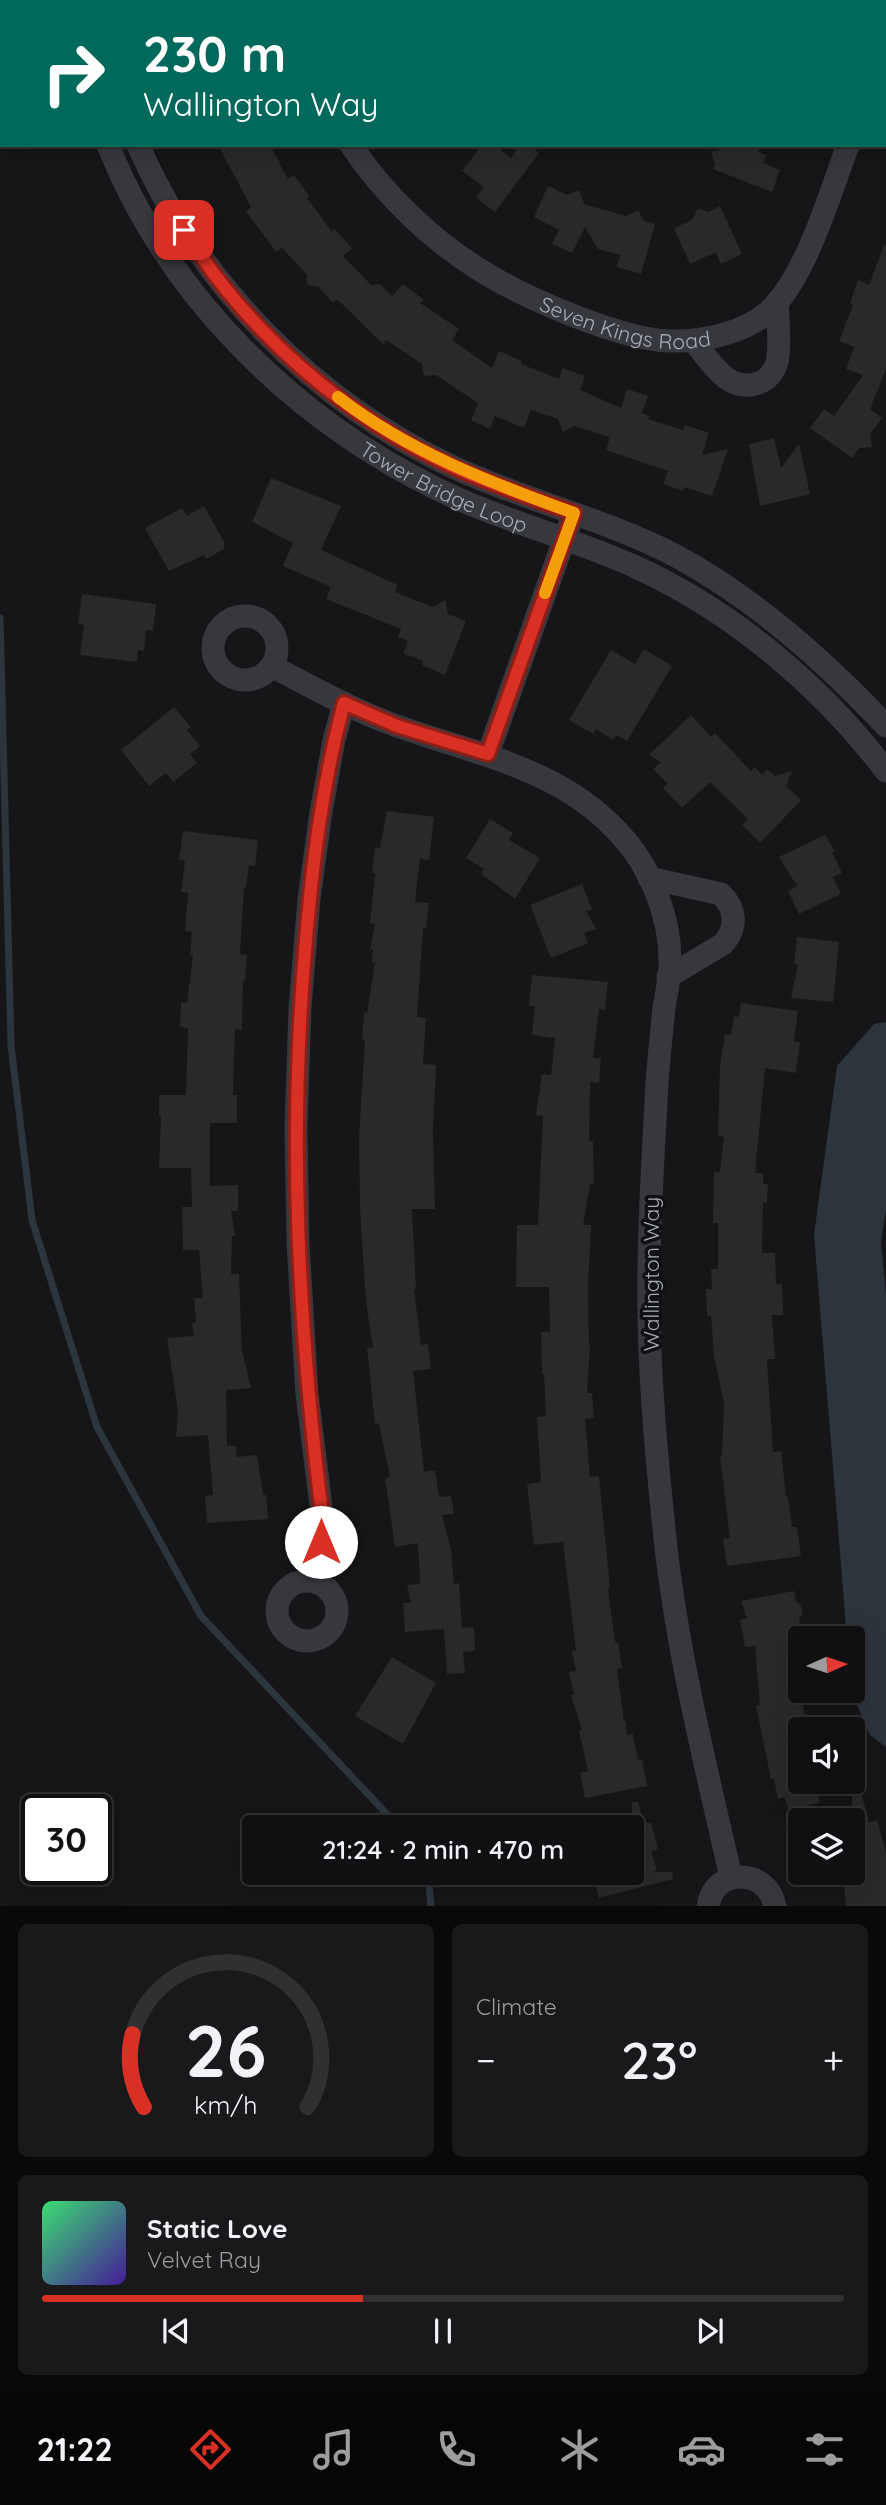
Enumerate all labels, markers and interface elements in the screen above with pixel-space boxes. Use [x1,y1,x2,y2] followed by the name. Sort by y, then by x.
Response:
[143,23,286,84] text: 230 m
[28,28,119,119] icon: right
[143,84,379,124] text: Wallington Way
[154,200,214,260] pin
[165,211,203,249] icon: arrive
[536,290,712,354] street label: Seven Kings Road
[355,436,531,538] street label: Tower Bridge Loop
[638,1197,664,1351] street label: Wallington Way
[284,1505,358,1579] position arrow
[788,1626,864,1703] north arrow
[788,1626,865,1885] map controls
[788,1717,865,1794] button: sound
[21,1794,112,1885] speed limit sign: 30
[788,1808,865,1885] button: layers
[322,1833,564,1866] text: 21:24 · 2 min · 470 m
[476,1992,557,2021] text: Climate
[185,2004,267,2095] text: 26
[621,2027,697,2092] text: 23°
[476,2036,496,2084] text: −
[823,2036,844,2084] text: +
[194,2088,258,2119] text: km/h
[147,2212,288,2245] text: Static Love
[147,2245,261,2274] text: Velvet Ray
[157,2312,195,2350] icon: previous
[424,2312,462,2350] icon: pause
[691,2312,729,2350] icon: next
[186,2425,235,2474] icon: directions
[309,2425,358,2474] icon: music
[432,2425,481,2474] icon: phone
[555,2425,604,2474] icon: climate
[677,2425,726,2474] icon: car
[800,2425,849,2474] icon: filters
[37,2429,113,2469] text: 21:22

